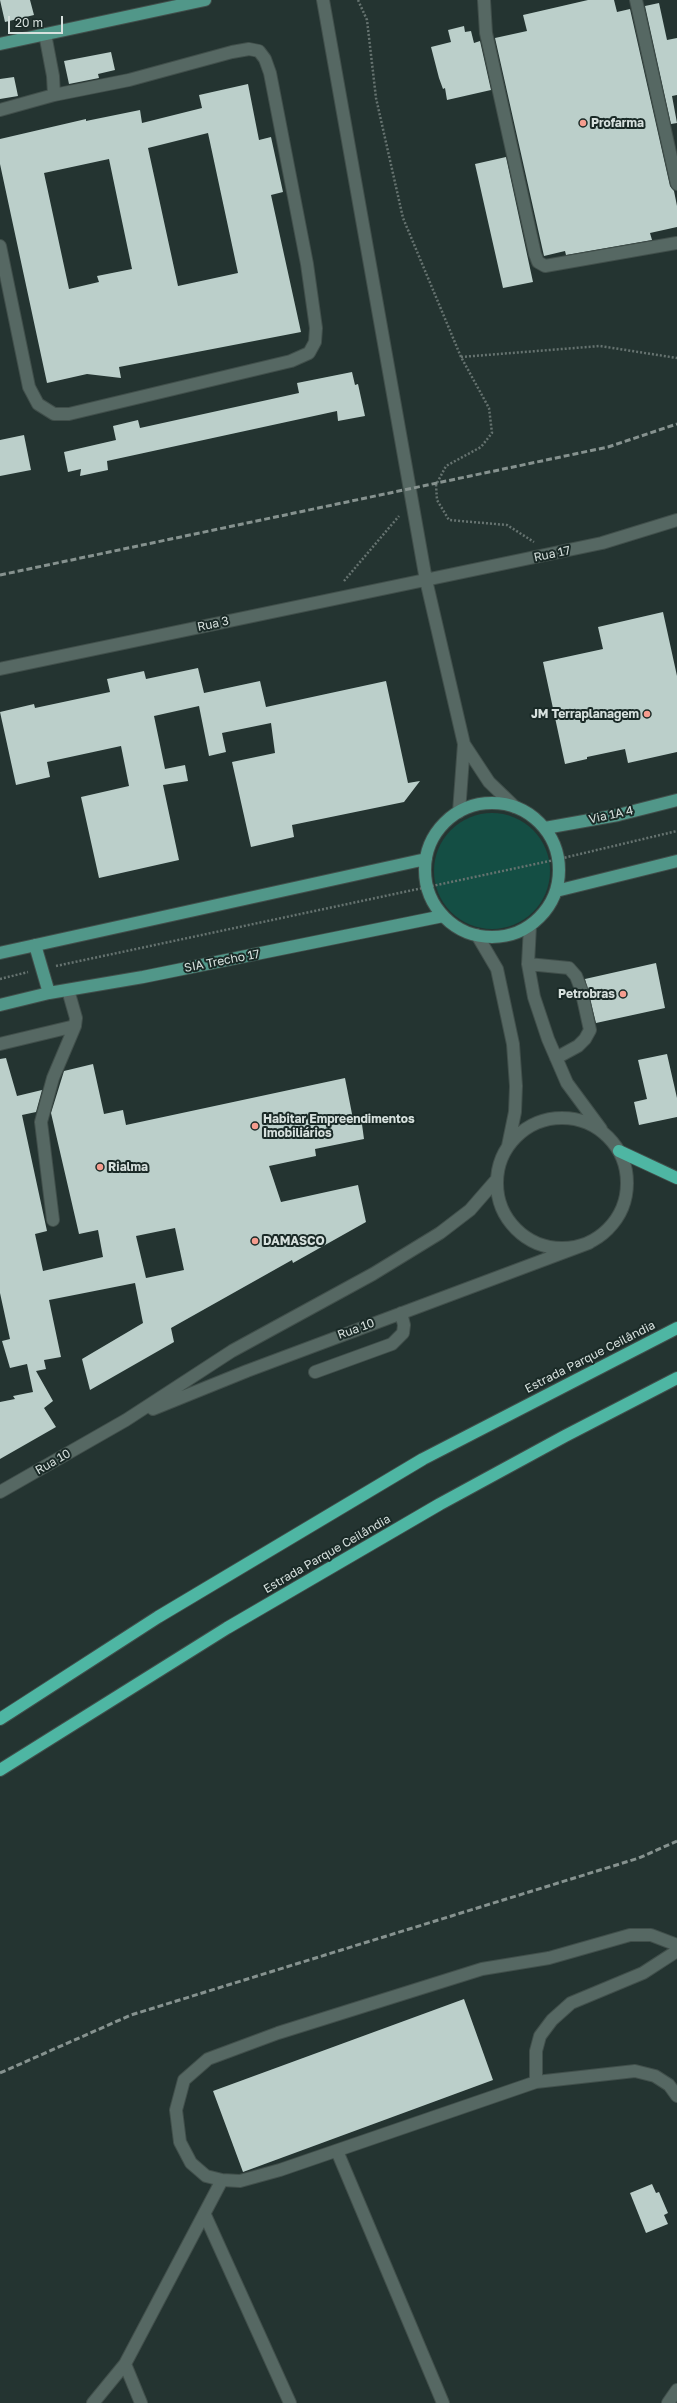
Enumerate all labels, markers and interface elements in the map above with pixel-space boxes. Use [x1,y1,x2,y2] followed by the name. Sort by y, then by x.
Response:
[10,8,65,34] scale bar
[15,15,43,30] text: 20 m
[591,116,644,130] place label: Profarma
[578,118,588,128] marker: Profarma
[532,543,572,565] street label: Rua 17
[196,614,230,634] street label: Rua 3
[531,707,639,721] place label: JM Terraplanagem
[642,709,652,719] marker: JM Terraplanagem
[587,803,635,827] street label: Via 1A 4
[183,947,261,975] street label: SIA Trecho 17
[558,987,615,1001] place label: Petrobras
[618,989,628,999] marker: Petrobras
[263,1112,415,1140] place label: Habitar Empreendimentos Imobiliários
[250,1121,260,1131] marker: Habitar Empreendimentos Imobiliários
[108,1160,148,1174] place label: Rialma
[95,1162,105,1172] marker: Rialma
[263,1234,325,1248] place label: DAMASCO
[250,1236,260,1246] marker: DAMASCO
[336,1316,376,1342] street label: Rua 10
[522,1318,658,1396] street label: Estrada Parque Ceilândia
[33,1446,73,1478] street label: Rua 10
[261,1512,393,1596] street label: Estrada Parque Ceilândia

